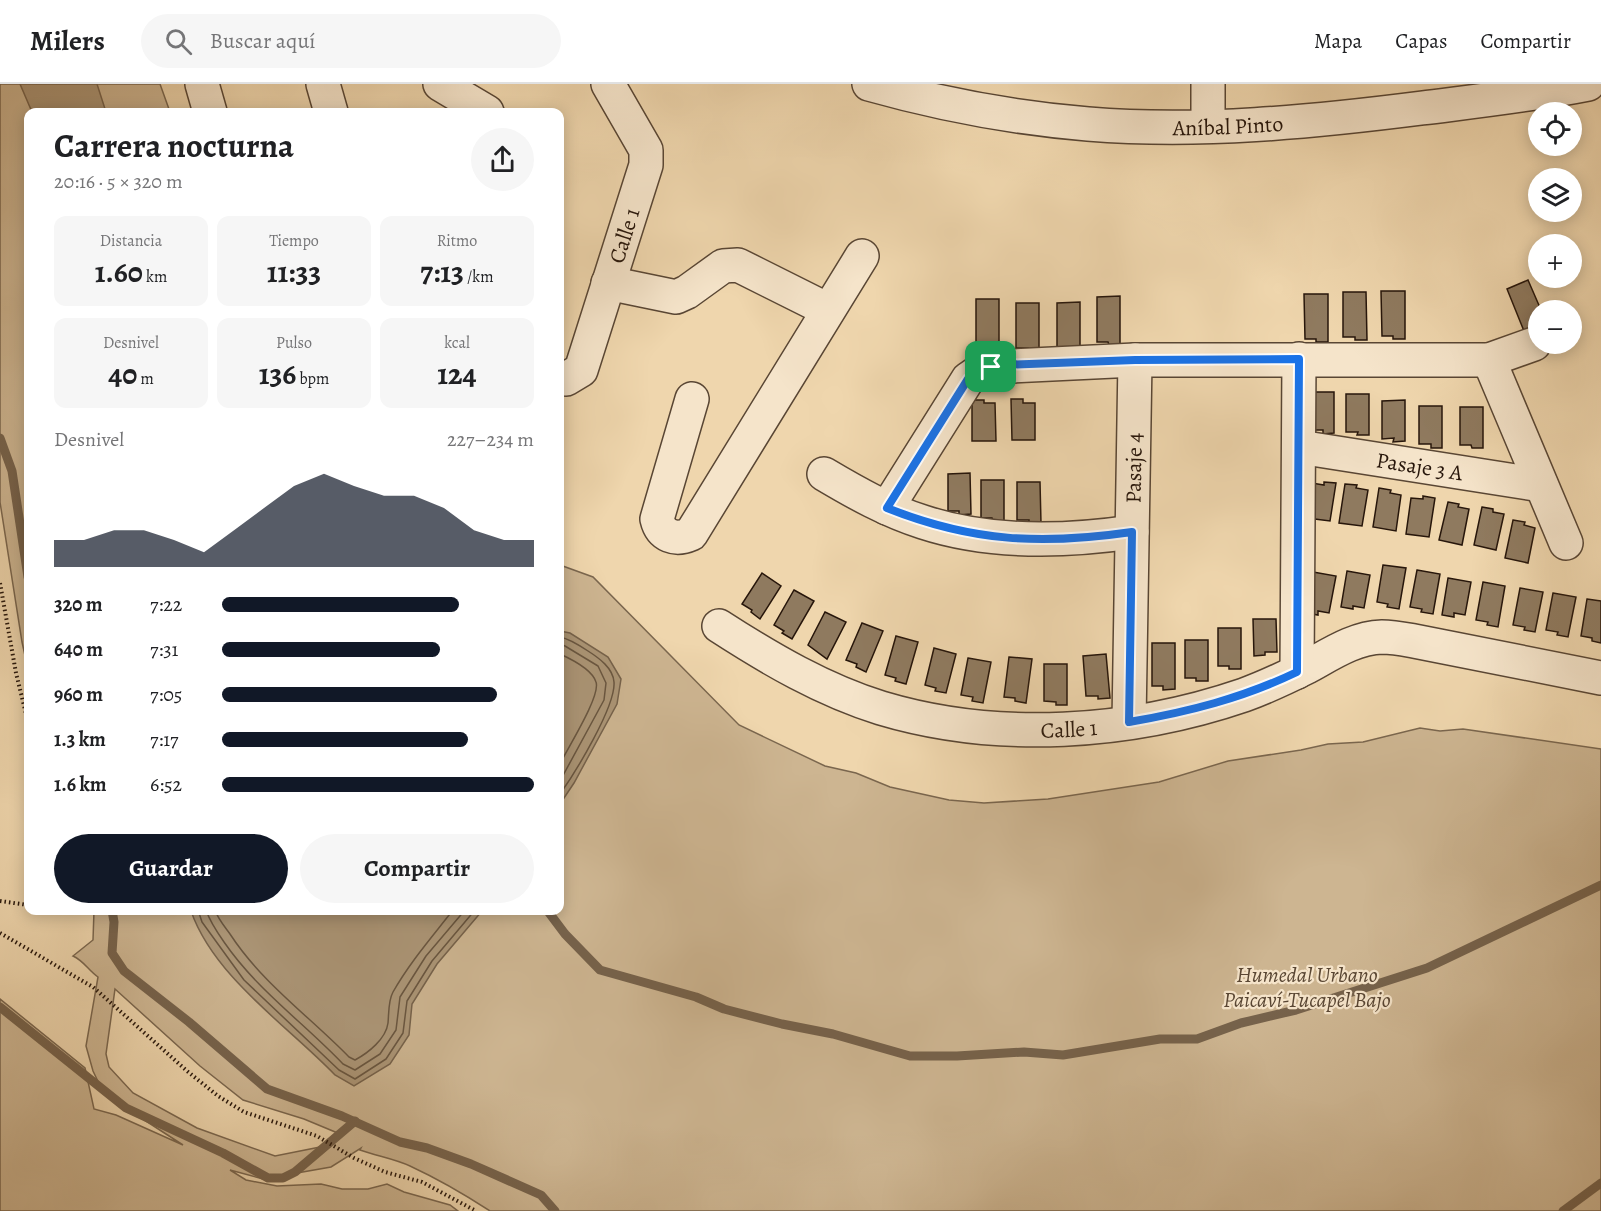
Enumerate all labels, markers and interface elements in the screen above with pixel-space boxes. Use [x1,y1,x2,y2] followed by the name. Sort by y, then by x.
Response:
[141,14,561,68] search box
[30,22,105,60] text: Milers
[162,25,195,58] icon: search
[210,26,316,56] text: Buscar aquí
[1314,27,1362,55] text: Mapa
[1395,27,1448,55] text: Capas
[1481,27,1571,55] text: Compartir
[1528,102,1582,354] map controls
[1528,102,1582,156] button: locate
[1172,109,1284,143] street label: Aníbal Pinto
[54,123,294,168] text: Carrera nocturna
[471,128,534,191] button: share
[54,168,183,195] text: 20:16 · 5 × 320 m
[1528,168,1582,222] button: layers
[602,204,647,267] street label: Calle 1
[100,230,162,252] text: Distancia
[269,230,319,252] text: Tiempo
[437,230,477,252] text: Ritmo
[1528,234,1582,288] button: +
[95,252,143,292] text: 1.60
[267,252,321,292] text: 11:33
[420,252,464,292] text: 7:13
[143,266,167,288] text: km
[464,266,494,288] text: /km
[1528,300,1582,354] button: −
[103,332,159,354] text: Desnivel
[276,332,312,354] text: Pulso
[444,332,470,354] text: kcal
[965,341,1016,392] pin
[974,350,1007,383] icon: arrive
[108,354,137,394] text: 40
[259,354,296,394] text: 136
[437,354,477,394] text: 124
[137,368,154,390] text: m
[296,368,329,390] text: bpm
[54,426,124,453] text: Desnivel
[447,426,534,453] text: 227–234 m
[1119,432,1150,504] street label: Pasaje 4
[1374,445,1466,489] street label: Pasaje 3 A
[54,591,103,618] text: 320 m
[150,591,182,618] text: 7:22
[54,636,103,663] text: 640 m
[150,636,178,663] text: 7:31
[54,681,103,708] text: 960 m
[150,681,182,708] text: 7:05
[1040,713,1098,746] street label: Calle 1
[54,726,106,753] text: 1.3 km
[150,726,178,753] text: 7:17
[54,771,107,798] text: 1.6 km
[150,771,182,798] text: 6:52
[54,834,288,903] button: Guardar
[300,834,534,903] button: Compartir
[1223,960,1391,1015] park label: Humedal Urbano Paicaví-Tucapel Bajo

